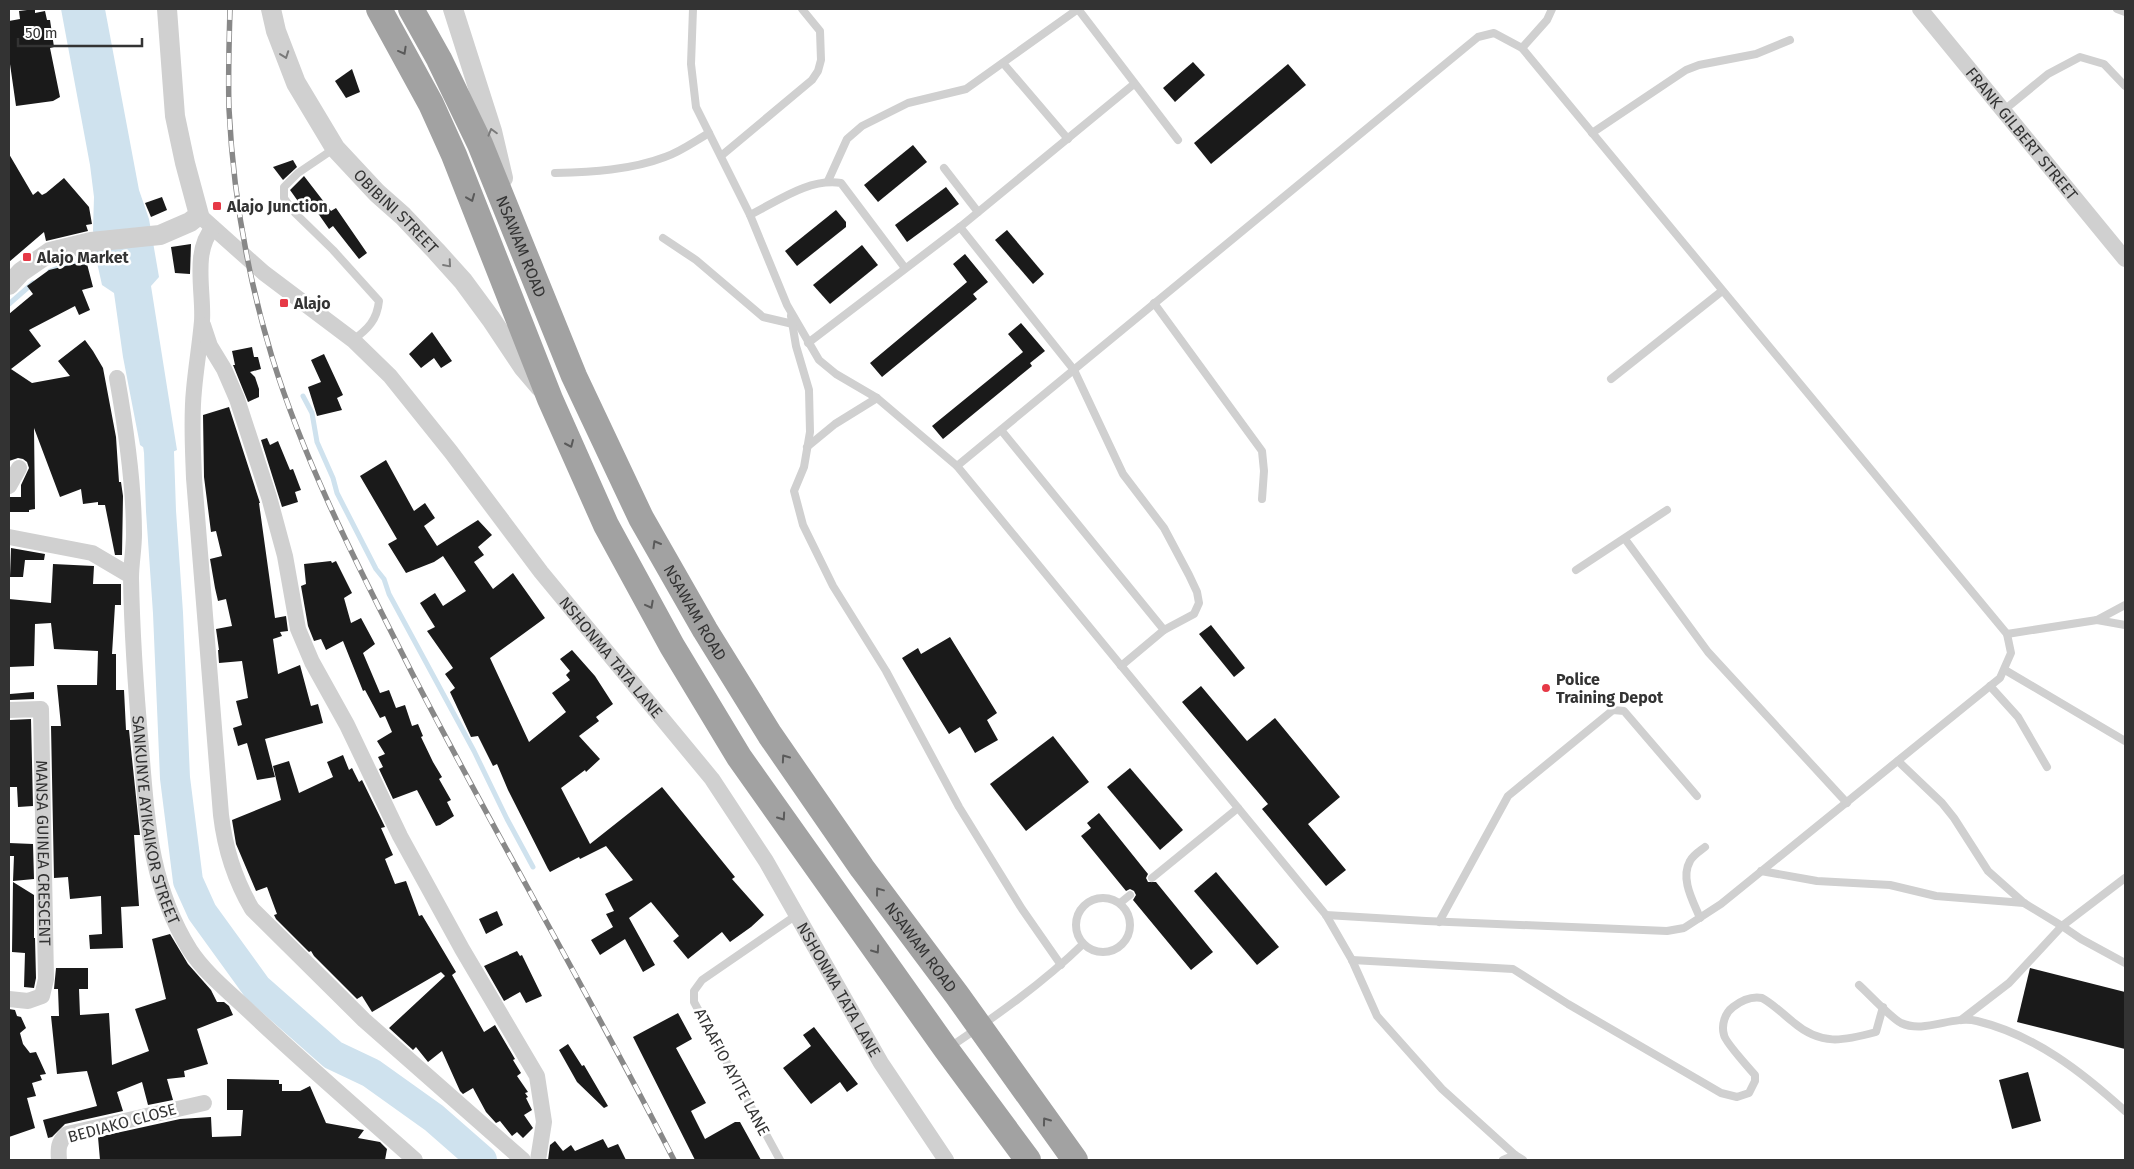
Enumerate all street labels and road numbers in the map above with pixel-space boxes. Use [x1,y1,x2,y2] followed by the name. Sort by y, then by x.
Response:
[1962,63,2083,204] street label: FRANK GILBERT STREET
[350,165,443,258] street label: OBIBINI STREET
[492,193,550,300] street label: NSAWAM ROAD
[660,561,731,664] street label: NSAWAM ROAD
[556,593,667,722] street label: NSHONMA TATA LANE
[129,715,184,928] street label: SANKUNYE AYIKAIKOR STREET
[32,760,55,947] street label: MANSA GUINEA CRESCENT
[881,898,961,996] street label: NSAWAM ROAD
[793,919,885,1060] street label: NSHONMA TATA LANE
[690,1005,774,1139] street label: ATAAFIO AYITE LANE
[66,1099,178,1147] street label: BEDIAKO CLOSE

